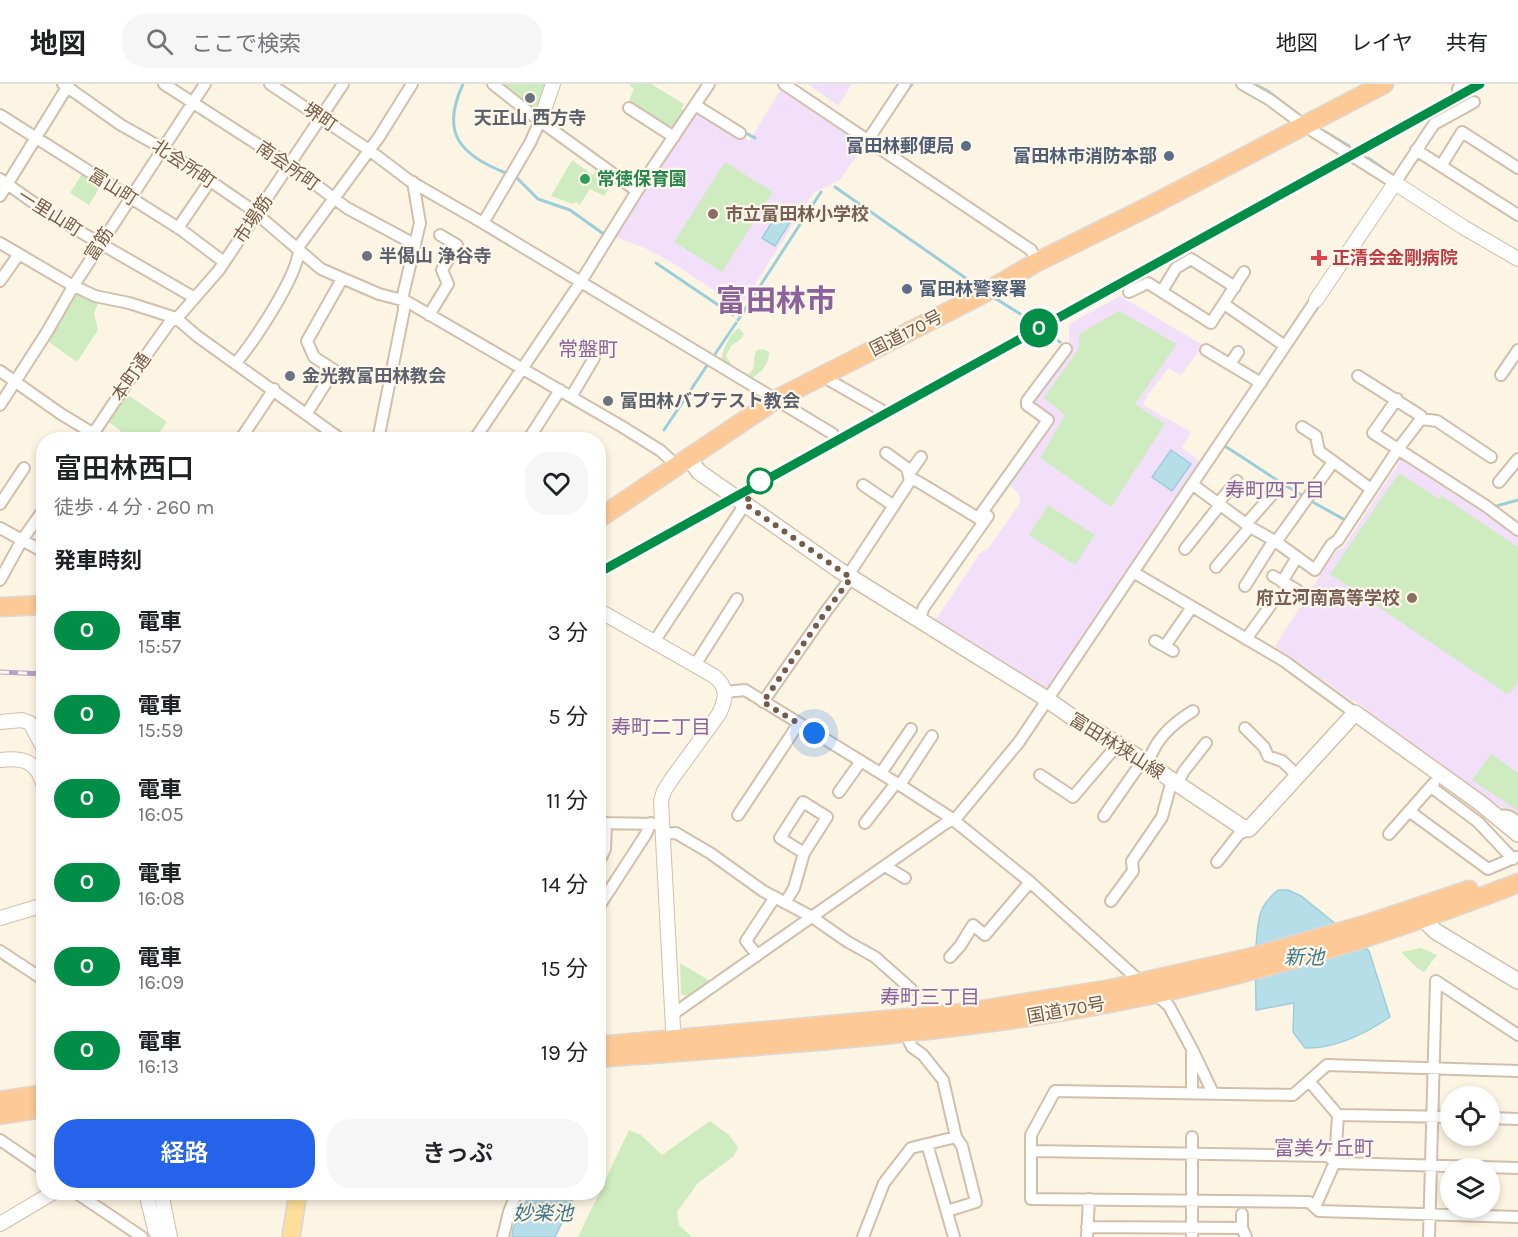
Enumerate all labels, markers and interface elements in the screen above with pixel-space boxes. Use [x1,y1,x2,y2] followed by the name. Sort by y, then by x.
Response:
[122,14,542,68] search box
[143,25,176,58] icon: search
[30,27,86,60] text: 地図
[191,31,301,57] text: ここで検索
[1276,31,1318,55] text: 地図
[1351,31,1413,55] text: レイヤ
[1446,31,1488,55] text: 共有
[523,91,537,105] marker: 天正山 西方寺
[299,98,341,136] street label: 堺町
[474,107,586,129] place label: 天正山 西方寺
[148,135,220,193] street label: 北会所町
[846,135,954,157] place label: 富田林郵便局
[252,136,324,196] street label: 南会所町
[959,139,973,153] marker: 富田林郵便局
[1013,145,1157,167] place label: 富田林市消防本部
[1162,149,1176,163] marker: 富田林市消防本部
[84,163,142,211] street label: 富山町
[597,168,687,190] place label: 常徳保育園
[578,172,592,186] marker: 常徳保育園
[14,185,86,241] street label: 一里山町
[229,190,277,248] street label: 市場筋
[725,203,869,225] place label: 市立富田林小学校
[706,207,720,221] marker: 市立富田林小学校
[80,223,118,265] street label: 富筋
[379,245,492,267] place label: 半偈山 浄谷寺
[1332,247,1458,269] place label: 正清会金剛病院
[360,249,374,263] marker: 半偈山 浄谷寺
[1310,249,1328,267] marker: 正清会金剛病院
[919,278,1027,300] place label: 富田林警察署
[900,282,914,296] marker: 富田林警察署
[716,283,836,319] district label: 富田林市
[866,305,946,361] street label: 国道170号
[1020,308,1058,348] line badge: O
[1032,316,1046,340] text: O
[558,338,618,361] district label: 常盤町
[107,349,155,405] street label: 本町通
[302,365,446,387] place label: 金光教富田林教会
[283,369,297,383] marker: 金光教富田林教会
[620,390,800,412] place label: 富田林バプテスト教会
[601,394,615,408] marker: 富田林バプテスト教会
[54,452,194,485] text: 富田林西口
[525,452,588,515] button: heart
[747,468,773,494] unlabelled marker
[1225,479,1325,502] district label: 寿町四丁目
[54,496,214,519] text: 徒歩 · 4 分 · 260 m
[54,548,142,574] text: 発車時刻
[1256,587,1400,609] place label: 府立河南高等学校
[1405,591,1419,605] marker: 府立河南高等学校
[138,609,182,635] text: 電車
[80,618,94,642] text: O
[548,620,588,646] text: 3 分
[138,635,181,658] text: 15:57
[138,693,182,719] text: 電車
[80,702,94,726] text: O
[548,704,588,730] text: 5 分
[1065,708,1169,784] street label: 富田林狭山線
[611,716,711,739] district label: 寿町二丁目
[799,718,829,748] your location
[138,719,183,742] text: 15:59
[138,777,182,803] text: 電車
[80,786,94,810] text: O
[546,788,588,814] text: 11 分
[138,803,184,826] text: 16:05
[138,861,182,887] text: 電車
[80,870,94,894] text: O
[541,872,588,898] text: 14 分
[138,887,185,910] text: 16:08
[138,945,182,971] text: 電車
[1284,946,1326,969] water label: 新池
[80,954,94,978] text: O
[541,956,588,982] text: 15 分
[138,971,184,994] text: 16:09
[880,986,980,1009] district label: 寿町三丁目
[1025,992,1107,1028] street label: 国道170号
[138,1029,182,1055] text: 電車
[80,1038,94,1062] text: O
[541,1040,588,1066] text: 19 分
[138,1055,179,1078] text: 16:13
[1440,1086,1500,1218] map controls
[1440,1086,1500,1146] button: locate
[54,1119,315,1188] button: 経路
[327,1119,588,1188] button: きっぷ
[1274,1137,1374,1160] district label: 富美ケ丘町
[1440,1158,1500,1218] button: layers
[513,1202,575,1225] water label: 妙楽池

